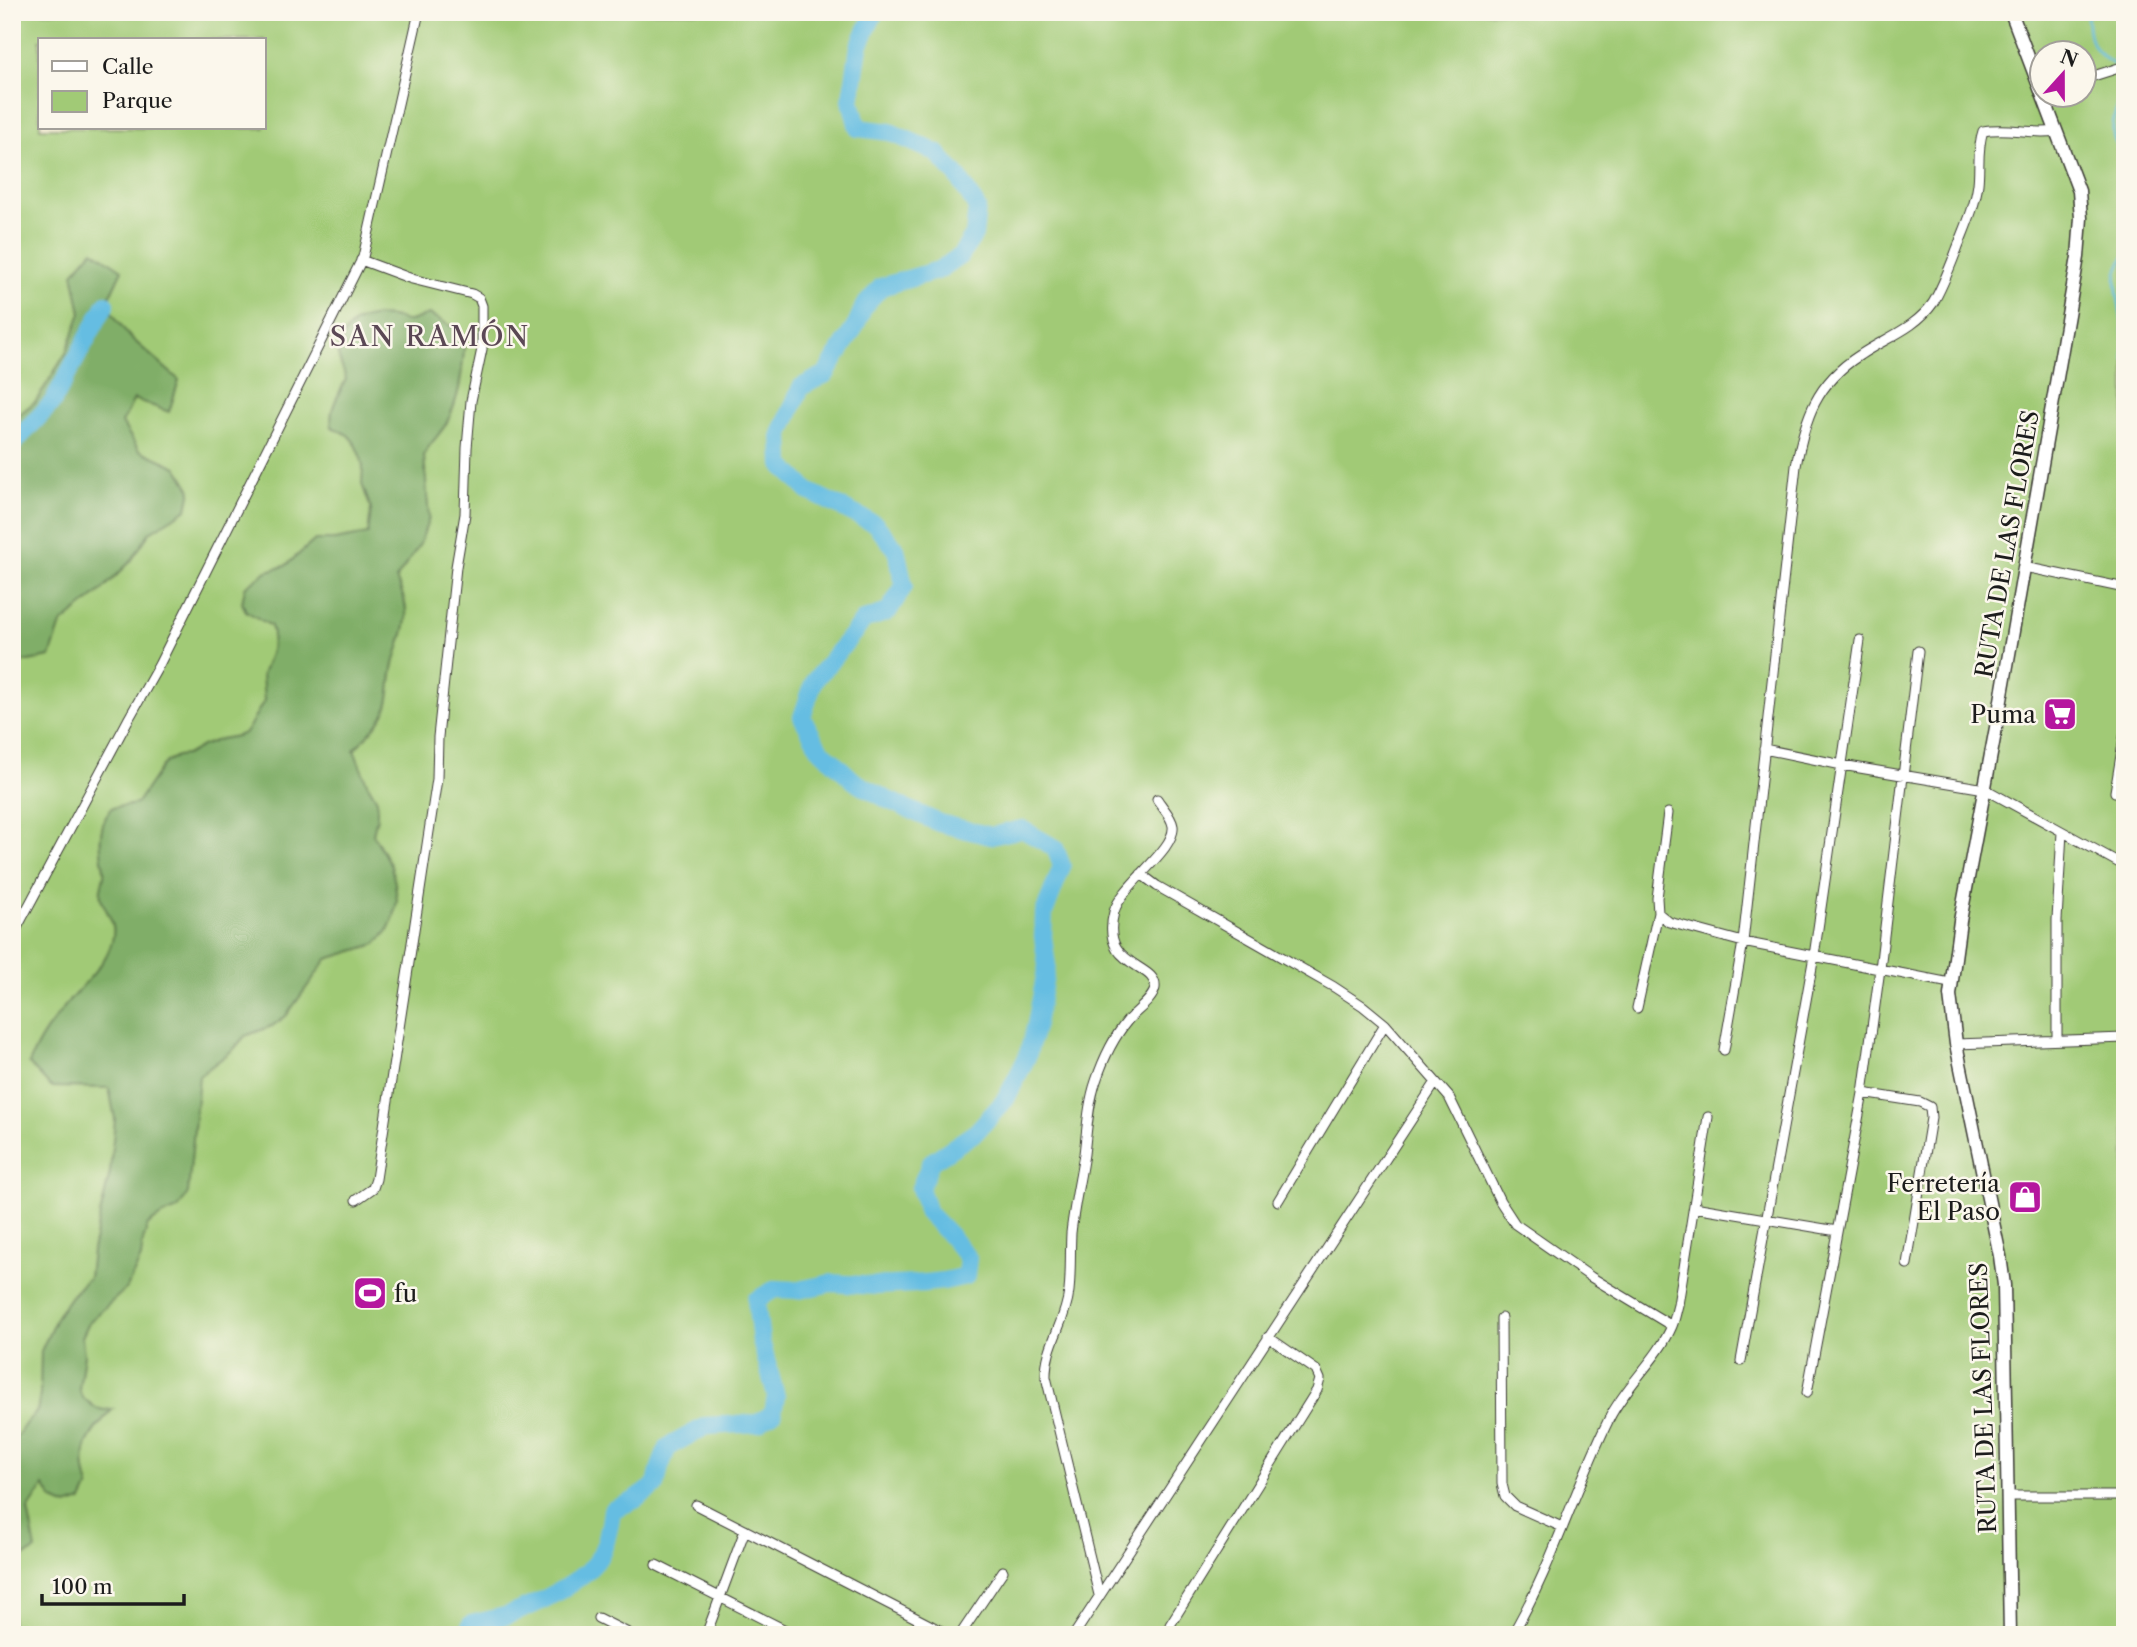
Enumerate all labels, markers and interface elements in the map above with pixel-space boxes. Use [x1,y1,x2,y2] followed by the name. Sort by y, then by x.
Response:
[38,38,266,130] legend
[2028,38,2098,108] north arrow
[2057,45,2081,72] text: N
[102,54,154,79] text: Calle
[102,88,173,113] text: Parque
[330,319,530,353] district label: SAN RAMÓN
[1969,408,2045,680] street label: RUTA DE LAS FLORES
[2041,695,2079,733] supermarket icon: Puma
[1970,700,2036,729] place label: Puma
[1887,1169,2000,1226] place label: Ferretería El Paso
[2006,1178,2044,1216] shop icon: Ferretería El Paso
[1964,1262,2002,1534] street label: RUTA DE LAS FLORES
[351,1274,389,1312] sports icon: fu
[394,1279,418,1308] place label: fu
[42,1563,184,1607] scale bar
[52,1574,113,1599] text: 100 m

